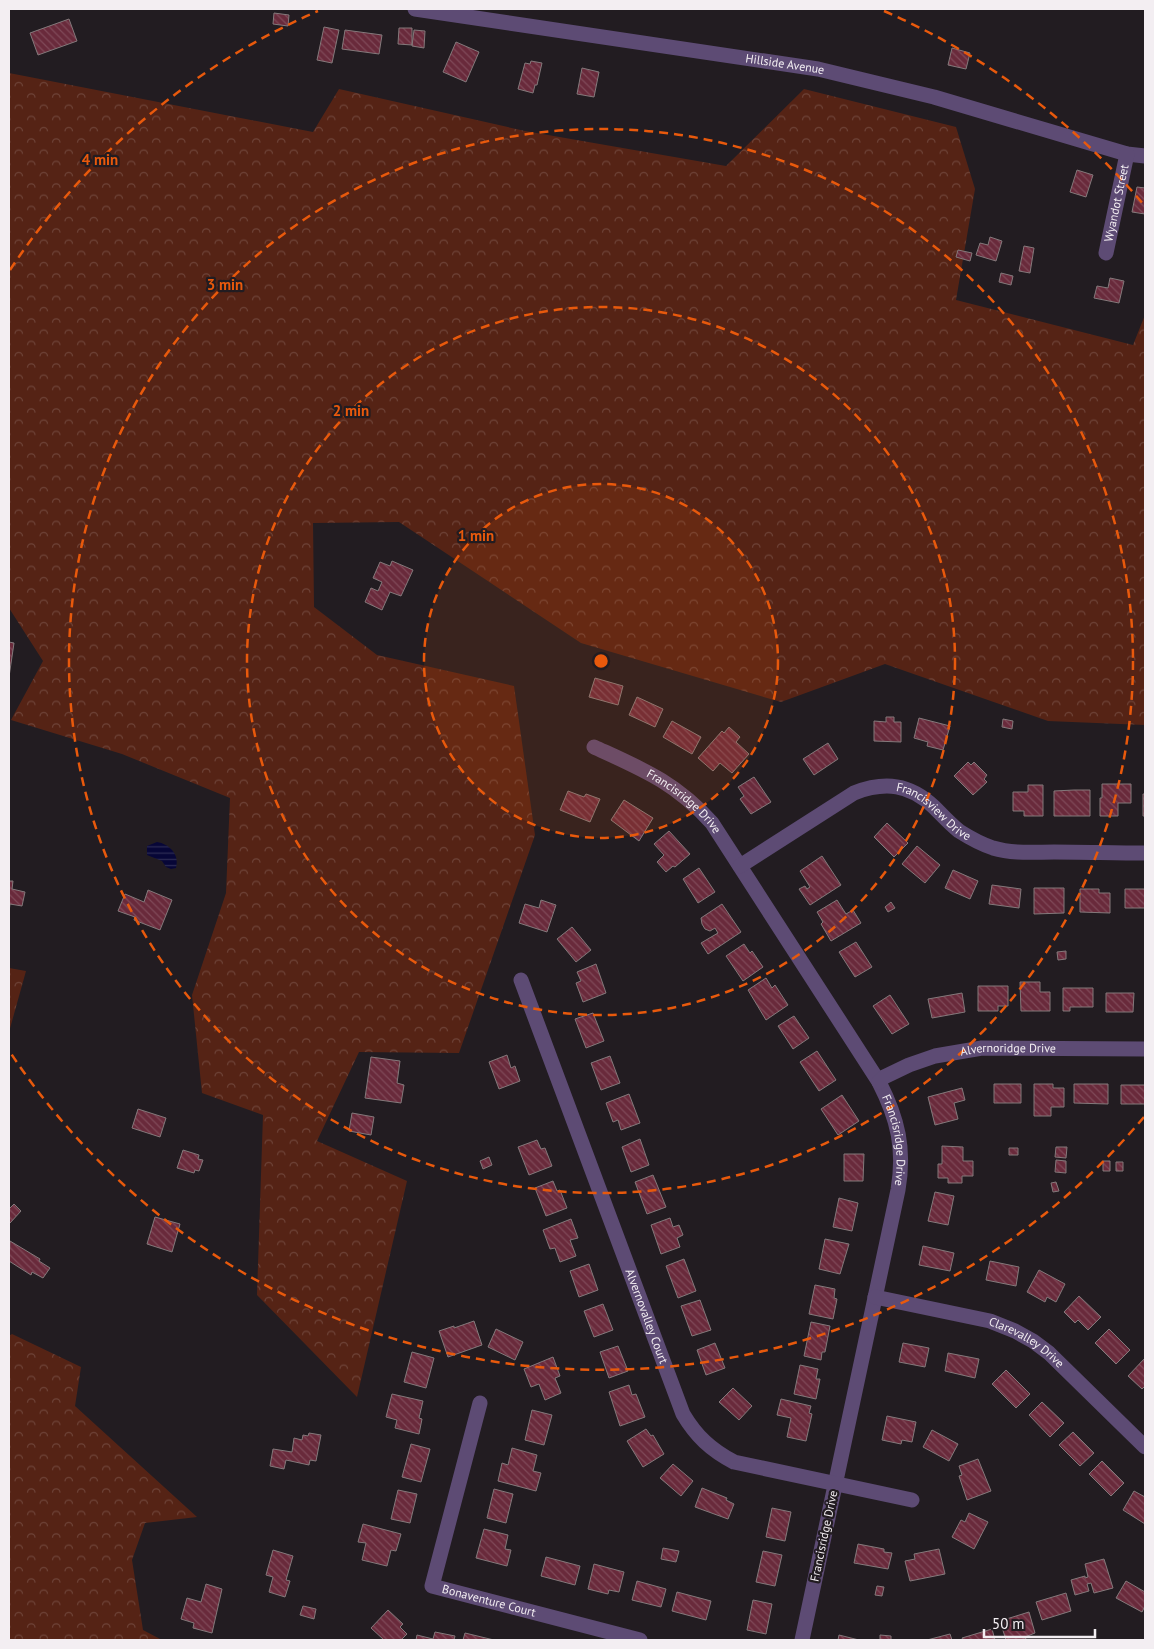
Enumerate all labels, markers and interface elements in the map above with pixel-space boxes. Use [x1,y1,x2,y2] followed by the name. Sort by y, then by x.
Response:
[745,50,826,77] street label: Hillside Avenue
[82,150,118,169] text: 4 min
[1101,163,1132,243] street label: Wyandot Street
[207,275,243,294] text: 3 min
[333,401,369,420] text: 2 min
[458,526,494,545] text: 1 min
[592,652,610,670] centre of rings
[644,766,725,836] street label: Francisridge Drive
[895,779,974,844] street label: Francisview Drive
[959,1040,1056,1059] street label: Alvernoridge Drive
[879,1092,909,1187] street label: Francisridge Drive
[622,1267,672,1366] street label: Alvernovalley Court
[987,1313,1068,1371] street label: Clarevalley Drive
[807,1489,841,1583] street label: Francisridge Drive
[441,1581,537,1620] street label: Bonaventure Court
[984,1606,1095,1638] scale bar
[992,1614,1025,1633] text: 50 m

